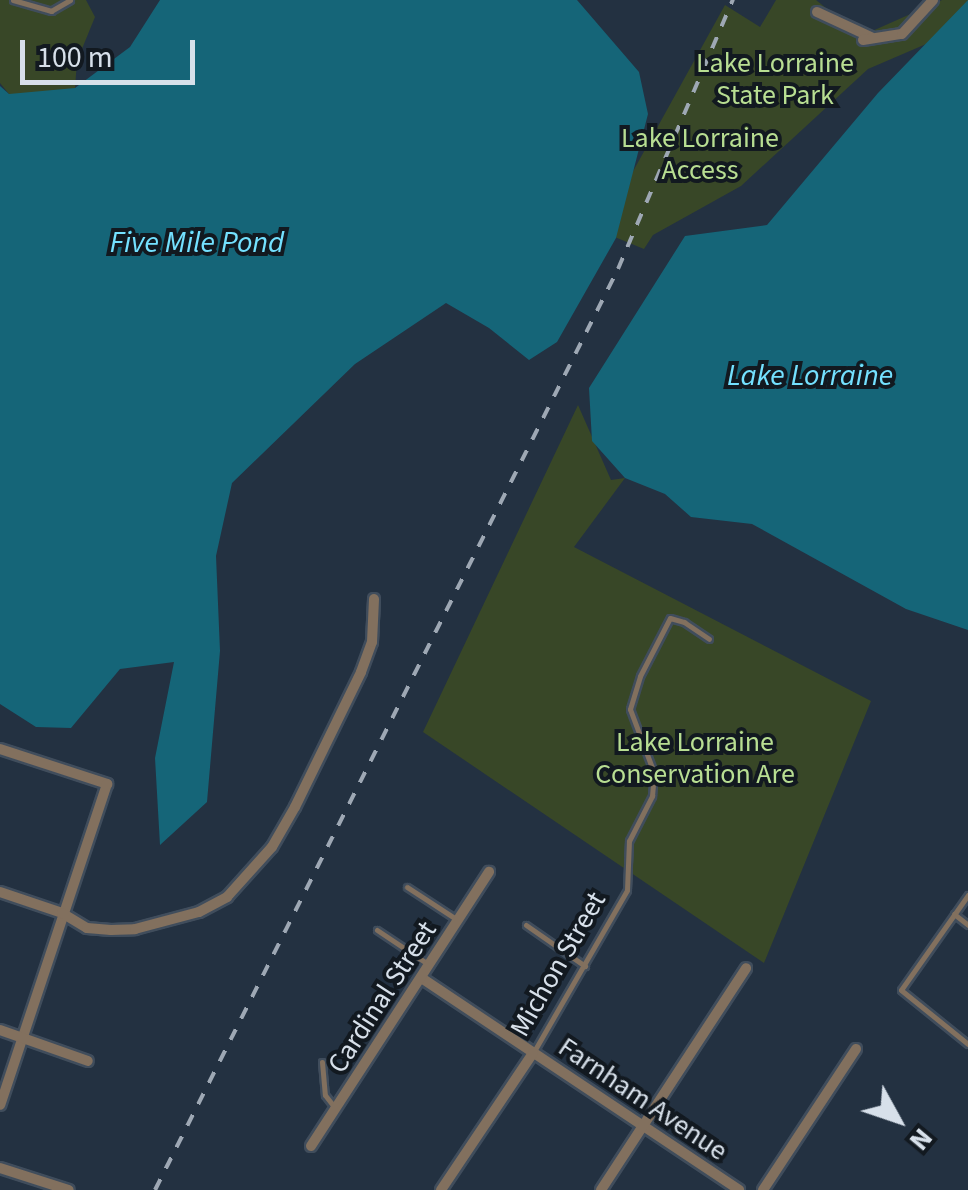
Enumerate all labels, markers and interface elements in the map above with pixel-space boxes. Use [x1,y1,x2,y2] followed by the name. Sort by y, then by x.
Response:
[25,20,200,82] scale bar
[37,36,113,79] text: 100 m
[696,46,854,112] park label: Lake Lorraine State Park
[621,121,779,187] park label: Lake Lorraine Access
[110,225,284,261] water label: Five Mile Pond
[727,358,893,394] water label: Lake Lorraine
[595,725,795,791] park label: Lake Lorraine Conservation Are
[503,886,613,1042] street label: Michon Street
[320,915,444,1079] street label: Cardinal Street
[552,1030,734,1168] street label: Farnham Avenue
[848,1070,948,1170] north arrow
[900,1119,942,1159] text: N

